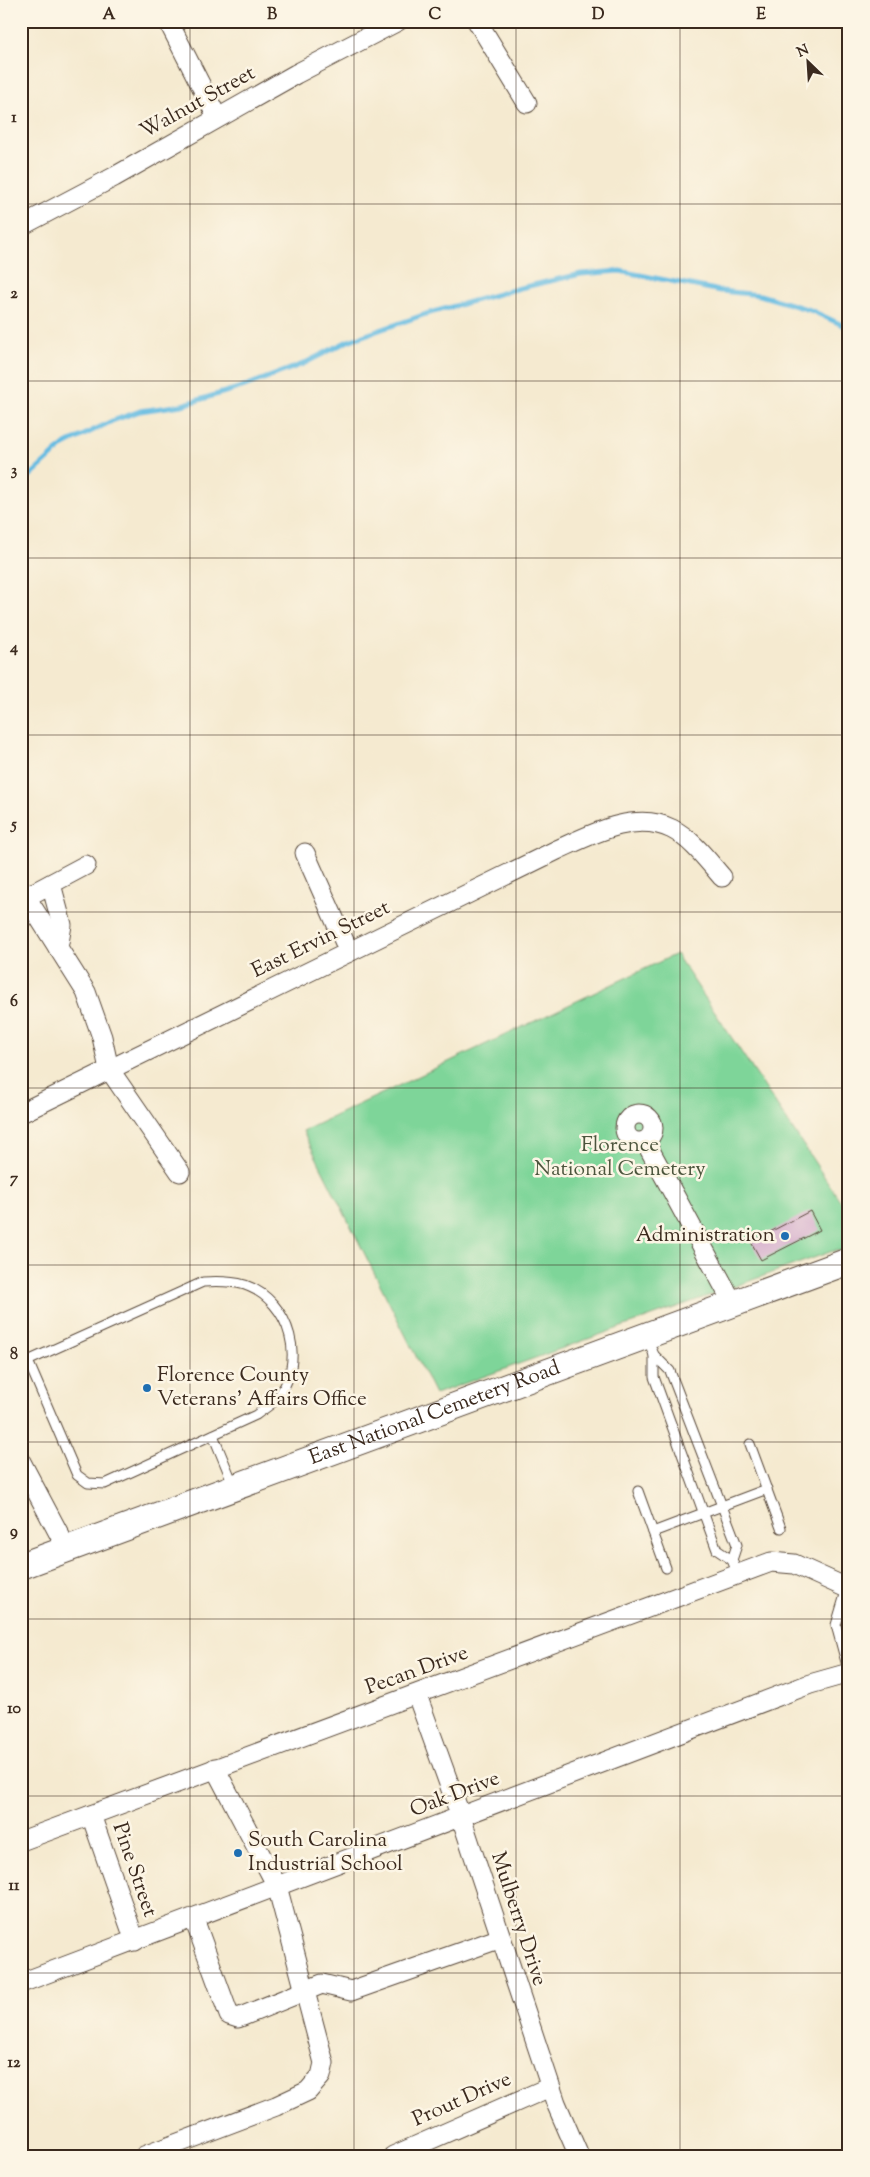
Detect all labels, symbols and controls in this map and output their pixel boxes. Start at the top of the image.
text: A [103,4,116,27]
text: B [267,4,277,27]
text: C [429,4,442,27]
text: D [592,4,605,27]
text: E [756,4,766,27]
north arrow [782,38,832,88]
text: N [794,41,813,63]
street label: Walnut Street [135,59,261,147]
text: 1 [11,107,17,130]
text: 2 [10,283,18,306]
text: 3 [11,460,18,483]
text: 4 [9,637,18,660]
text: 5 [9,814,17,837]
street label: East Ervin Street [247,893,395,987]
text: 6 [10,991,18,1014]
park label: Florence National Cemetery [534,1131,706,1185]
text: 7 [10,1168,19,1191]
place label: Administration [636,1221,775,1251]
marker: Administration [779,1230,791,1242]
text: 8 [10,1344,18,1367]
street label: East National Cemetery Road [305,1354,565,1474]
place label: Florence County Veterans' Affairs Office [157,1361,367,1415]
marker: Florence County Veterans' Affairs Office [141,1382,153,1394]
text: 9 [10,1521,18,1544]
street label: Pecan Drive [361,1639,473,1703]
text: 10 [7,1698,21,1721]
street label: Oak Drive [406,1764,504,1826]
street label: Pine Street [104,1819,164,1921]
place label: South Carolina Industrial School [248,1826,403,1880]
marker: South Carolina Industrial School [232,1847,244,1859]
street label: Mulberry Drive [482,1848,554,1990]
text: 11 [9,1875,20,1898]
text: 12 [8,2052,21,2075]
street label: Prout Drive [408,2065,516,2135]

